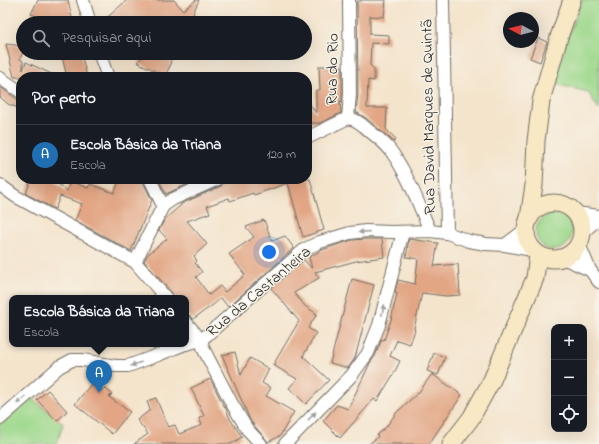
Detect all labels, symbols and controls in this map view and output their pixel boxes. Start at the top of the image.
north arrow [503,12,539,48]
search box [16,16,312,60]
street label: Rua David Marques de Quintã [415,19,443,215]
icon: search [30,27,52,49]
text: Pesquisar aqui [62,27,151,49]
street label: Rua do Rio [320,33,346,105]
text: Por perto [32,86,96,111]
text: Escola Básica da Triana [70,134,221,156]
text: A [41,145,49,164]
text: 120 m [266,145,296,164]
text: Escola [70,156,106,175]
one-way arrow [358,228,370,235]
street label: Rua da Castanheira [201,241,317,343]
your location [259,242,279,262]
popup [9,295,189,347]
text: Escola Básica da Triana [23,301,175,323]
one-way arrow [381,304,387,316]
text: Escola [23,323,59,342]
map controls [551,324,587,432]
button: + [551,324,587,360]
pin: A [86,360,112,393]
button: − [551,360,587,396]
one-way arrow [129,361,141,367]
one-way arrow [16,396,26,405]
button: locate [551,396,587,432]
one-way arrow [308,411,317,421]

